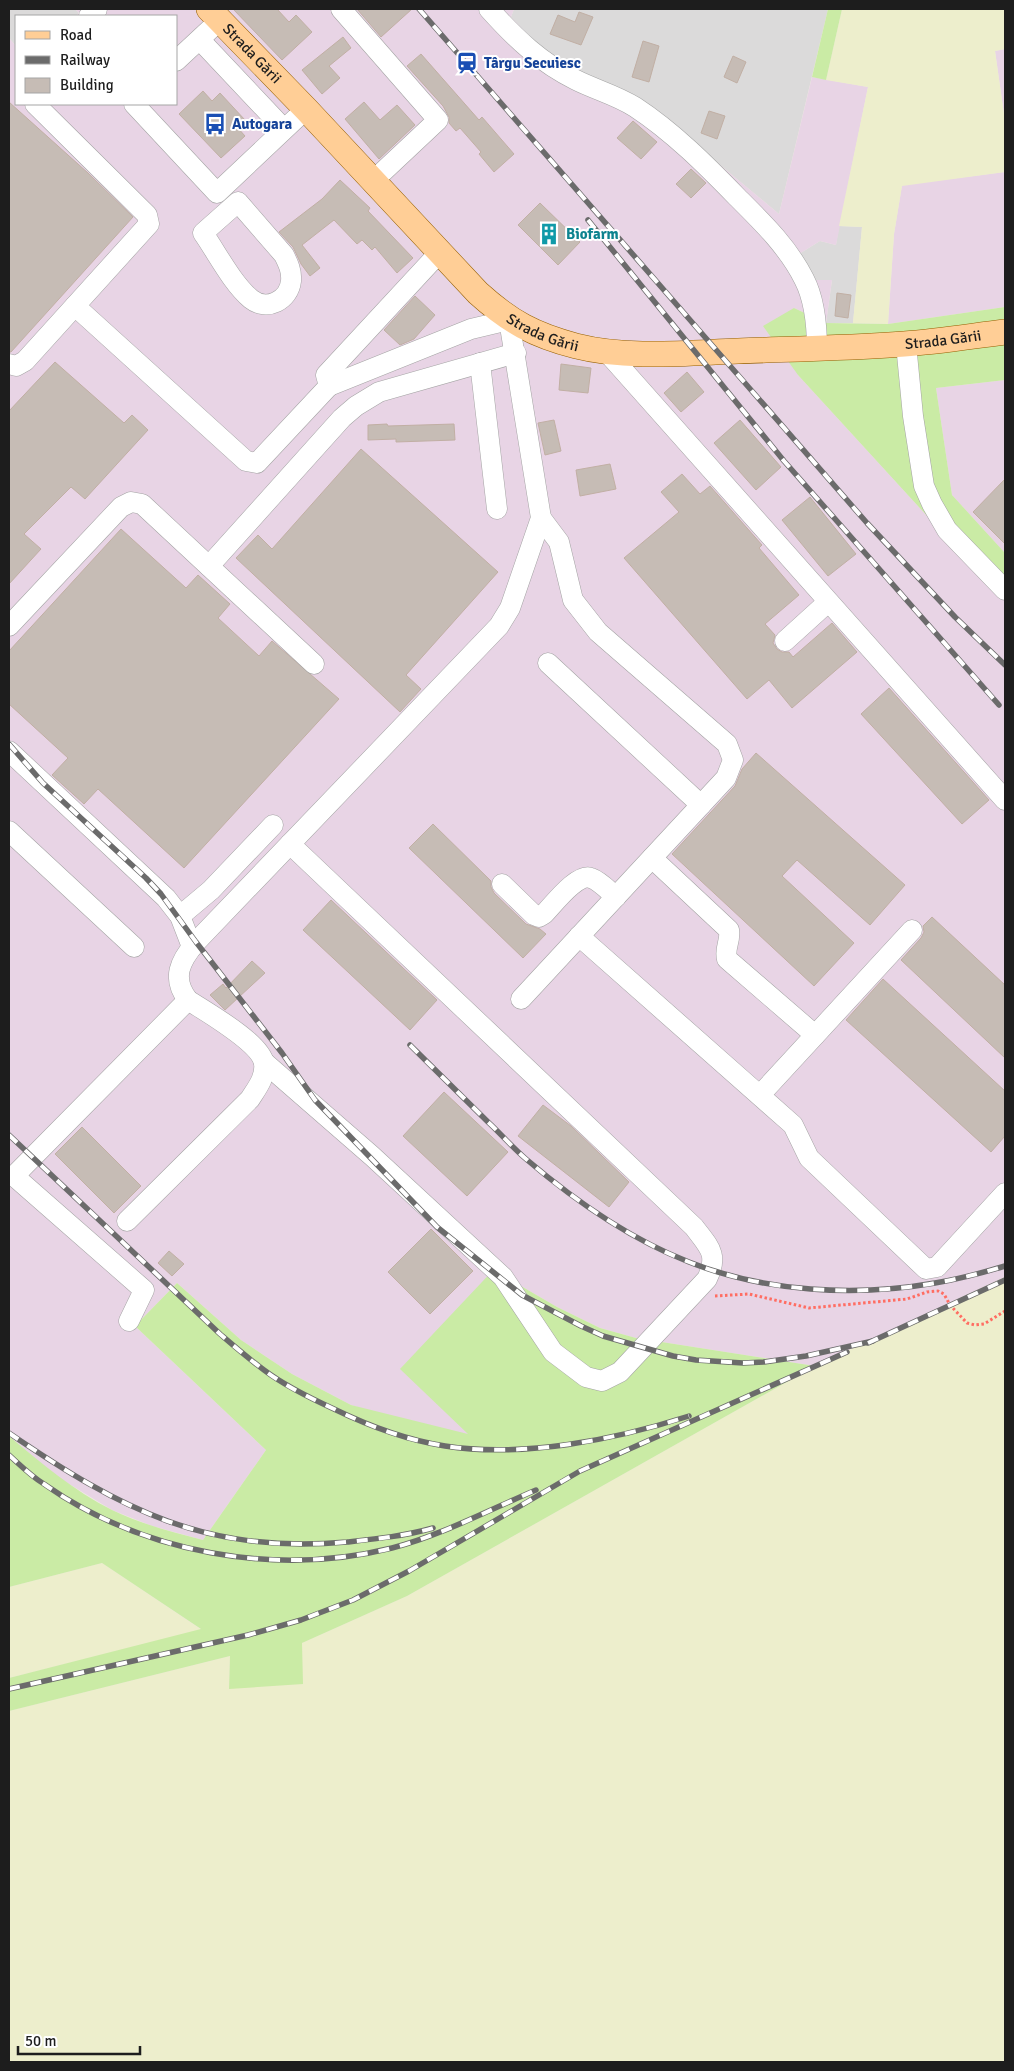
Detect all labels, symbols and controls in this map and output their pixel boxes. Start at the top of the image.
legend [15,15,178,105]
street label: Strada Gării [219,20,285,87]
text: Road [60,26,92,44]
station icon: Târgu Secuiesc [454,50,480,76]
text: Railway [60,51,110,69]
place label: Târgu Secuiesc [484,54,581,72]
text: Building [60,76,114,94]
bus stop icon: Autogara [202,111,228,137]
place label: Autogara [232,115,292,133]
building icon: Biofarm [536,221,562,247]
place label: Biofarm [566,225,619,243]
street label: Strada Gării [503,309,581,355]
street label: Strada Gării [904,326,982,353]
scale bar [18,2024,140,2056]
text: 50 m [25,2032,56,2050]

